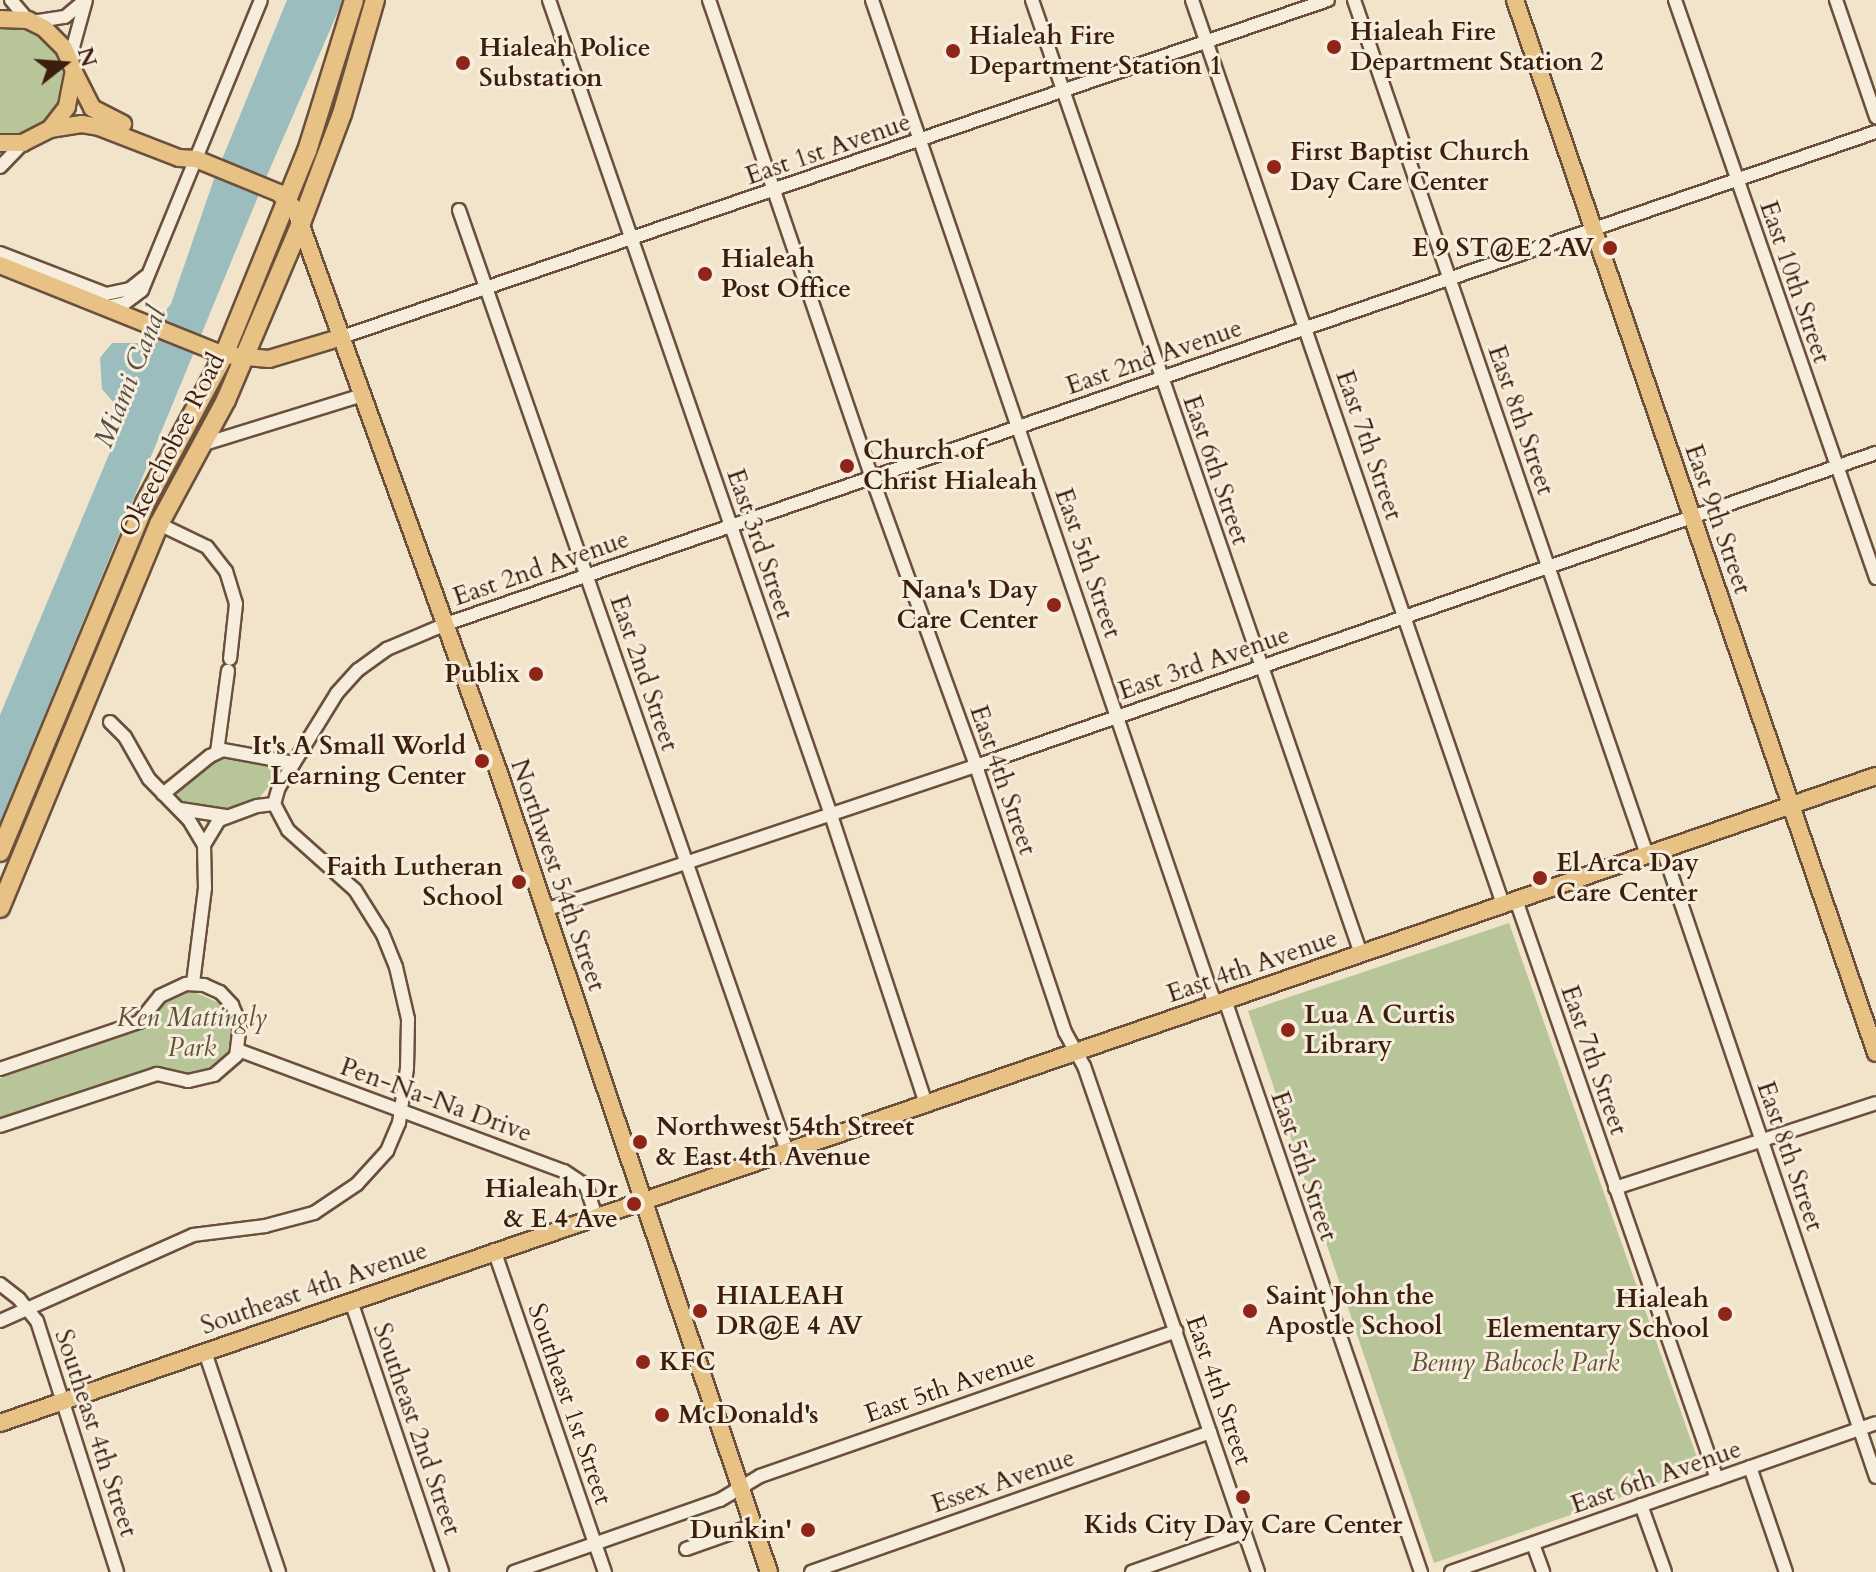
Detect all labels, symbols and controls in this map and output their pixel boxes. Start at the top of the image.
place label: Hialeah Fire Department Station 2 [1350,16,1604,78]
place label: Hialeah Fire Department Station 1 [969,20,1222,82]
north arrow [24,24,104,104]
place label: Hialeah Police Substation [479,32,651,94]
marker: Hialeah Fire Department Station 2 [1325,38,1343,56]
marker: Hialeah Fire Department Station 1 [944,42,962,60]
text: N [70,43,104,70]
marker: Hialeah Police Substation [454,54,472,72]
street label: East 1st Avenue [741,106,915,192]
place label: First Baptist Church Day Care Center [1290,136,1529,198]
marker: First Baptist Church Day Care Center [1265,158,1283,176]
street label: East 10th Street [1753,197,1837,367]
place label: E 9 ST@E 2 AV [1412,232,1594,264]
marker: E 9 ST@E 2 AV [1601,239,1619,257]
place label: Hialeah Post Office [721,243,851,304]
marker: Hialeah Post Office [696,265,714,283]
water label: Miami Canal [86,302,174,452]
street label: East 2nd Avenue [1062,312,1246,402]
street label: East 8th Street [1481,341,1561,499]
street label: Okeechobee Road [112,348,232,542]
street label: East 7th Street [1329,366,1409,524]
street label: East 6th Street [1176,391,1256,549]
place label: Church of Christ Hialeah [863,435,1038,496]
street label: East 9th Street [1678,440,1758,598]
marker: Church of Christ Hialeah [838,457,856,475]
street label: East 3rd Street [720,465,800,623]
street label: East 5th Street [1048,484,1128,642]
street label: East 2nd Avenue [449,523,633,613]
place label: Nana's Day Care Center [896,574,1038,636]
street label: East 2nd Street [603,591,685,755]
marker: Nana's Day Care Center [1045,596,1063,614]
street label: East 3rd Avenue [1114,619,1294,707]
place label: Publix [444,658,520,690]
marker: Publix [527,665,545,683]
street label: East 4th Street [963,701,1043,859]
place label: It's A Small World Learning Center [252,730,466,792]
marker: It's A Small World Learning Center [473,752,491,770]
street label: Northwest 54th Street [504,755,612,995]
place label: El Arca Day Care Center [1556,847,1699,908]
place label: Faith Lutheran School [326,851,503,912]
marker: El Arca Day Care Center [1531,869,1549,887]
marker: Faith Lutheran School [510,873,528,891]
street label: East 4th Avenue [1163,922,1341,1010]
street label: East 7th Street [1554,981,1634,1139]
place label: Lua A Curtis Library [1304,999,1455,1060]
park label: Ken Mattingly Park [117,1002,267,1064]
marker: Lua A Curtis Library [1279,1021,1297,1039]
street label: Pen-Na-Na Drive [336,1051,536,1149]
street label: East 8th Street [1750,1077,1830,1235]
street label: East 5th Street [1264,1087,1344,1245]
place label: Northwest 54th Street & East 4th Avenue [656,1111,914,1172]
marker: Northwest 54th Street & East 4th Avenue [631,1133,649,1151]
place label: Hialeah Dr & E 4 Ave [485,1173,618,1234]
marker: Hialeah Dr & E 4 Ave [625,1195,643,1213]
street label: Southeast 4th Avenue [196,1235,432,1341]
place label: HIALEAH DR@E 4 AV [716,1280,863,1342]
place label: Saint John the Apostle School [1266,1280,1442,1342]
place label: Hialeah Elementary School [1486,1283,1709,1344]
street label: Southeast 1st Street [521,1299,619,1509]
marker: HIALEAH DR@E 4 AV [691,1302,709,1320]
marker: Saint John the Apostle School [1241,1302,1259,1320]
marker: Hialeah Elementary School [1716,1305,1734,1323]
street label: East 4th Street [1179,1311,1259,1469]
street label: Southeast 2nd Street [366,1319,468,1539]
street label: Southeast 4th Street [48,1325,144,1541]
street label: East 5th Avenue [861,1342,1039,1430]
place label: KFC [659,1346,716,1378]
park label: Benny Babcock Park [1411,1347,1619,1379]
marker: KFC [634,1353,652,1371]
place label: McDonald's [678,1399,819,1431]
marker: McDonald's [653,1406,671,1424]
street label: East 6th Avenue [1567,1433,1745,1521]
street label: Essex Avenue [927,1442,1079,1520]
marker: Kids City Day Care Center [1234,1488,1252,1506]
place label: Kids City Day Care Center [1084,1509,1402,1541]
place label: Dunkin' [690,1514,792,1546]
marker: Dunkin' [799,1521,817,1539]

